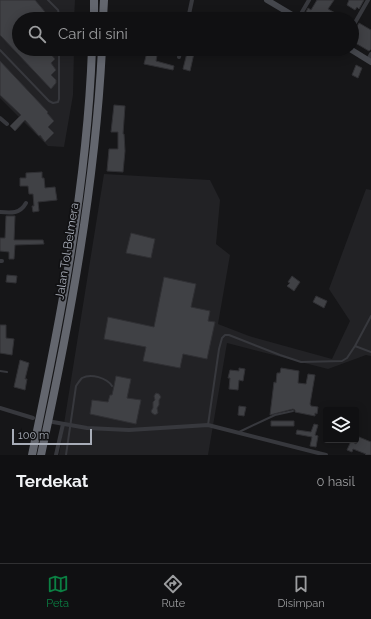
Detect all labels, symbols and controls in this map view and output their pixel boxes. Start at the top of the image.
search box [12,12,359,56]
icon: search [26,23,48,45]
text: Cari di sini [58,25,128,43]
street label: Jalan Tol Belmera [52,202,82,300]
map controls [323,407,359,443]
button: layers [323,407,359,443]
scale bar [12,427,92,446]
text: 100 m [18,429,49,442]
text: Terdekat [16,471,88,491]
text: 0 hasil [316,474,355,489]
tab: Peta [46,573,69,610]
tab: Rute [161,573,185,610]
tab: Disimpan [277,573,325,610]

